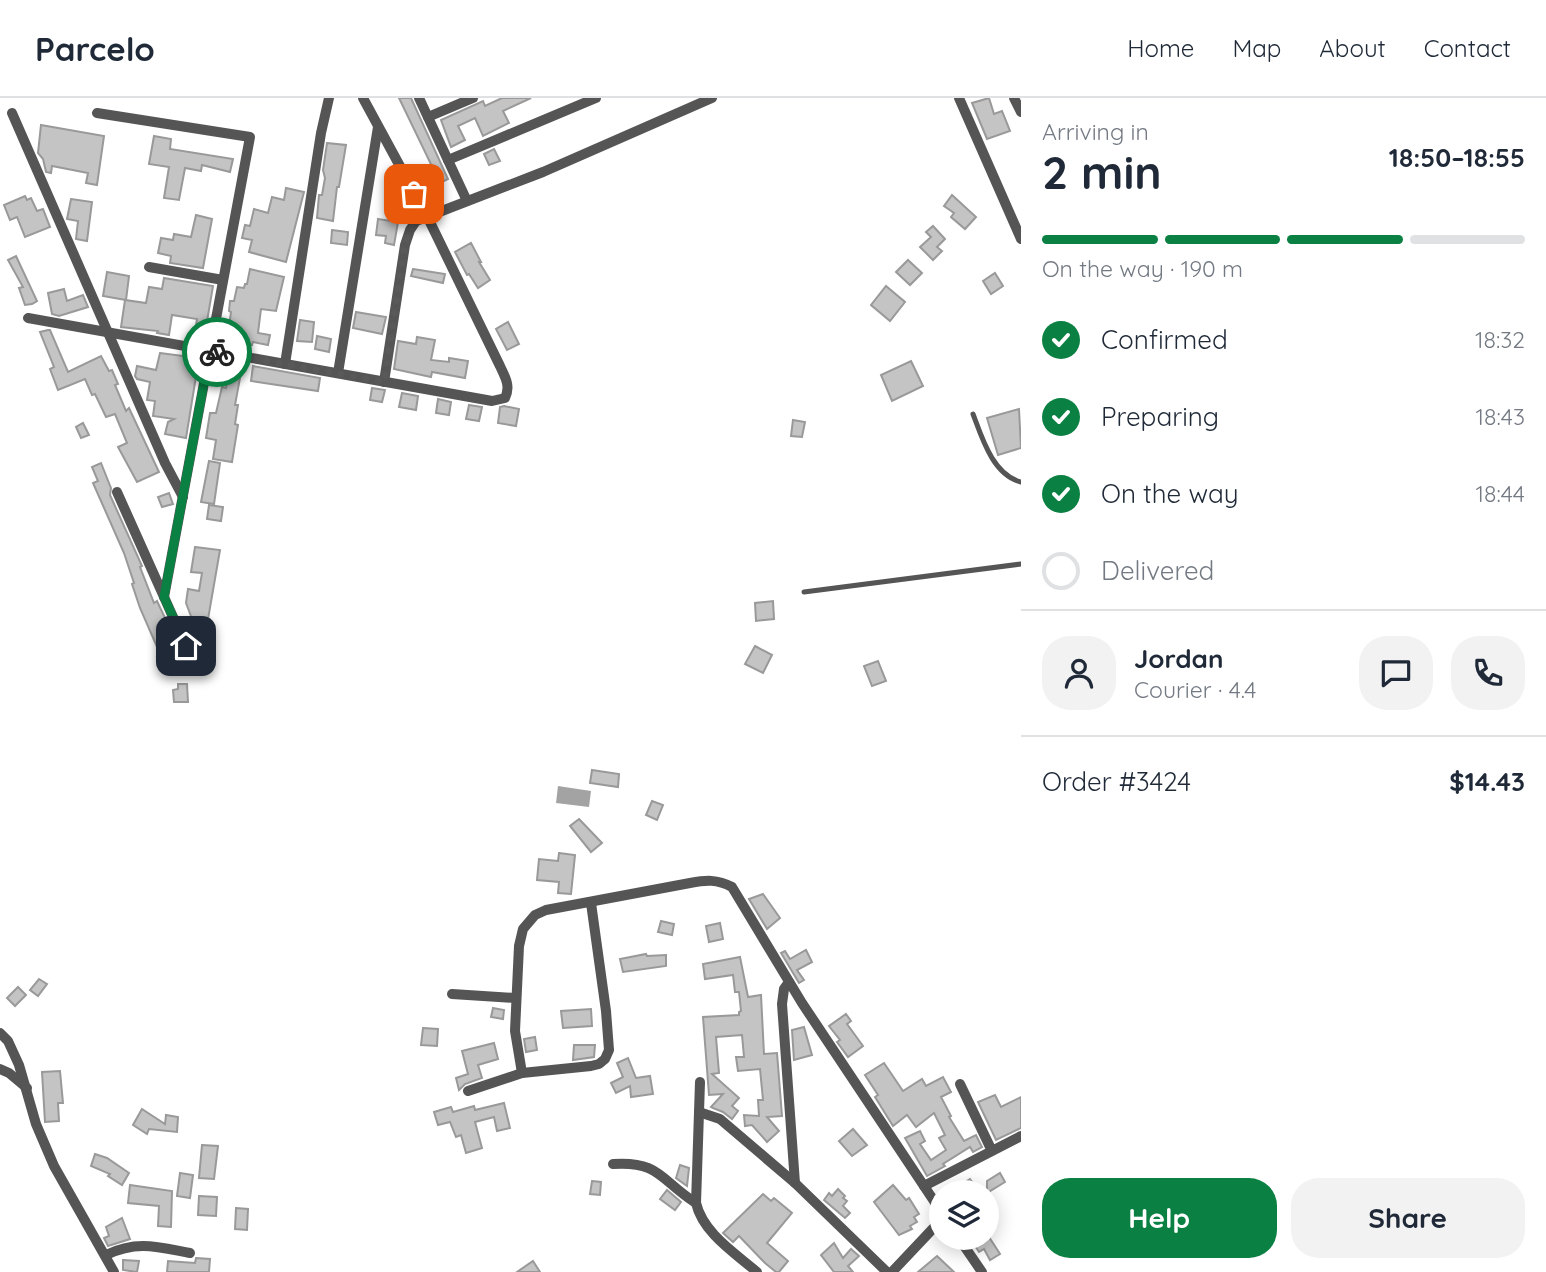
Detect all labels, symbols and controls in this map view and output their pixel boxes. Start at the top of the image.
text: Parcelo [35,28,155,69]
text: Home [1127,33,1194,63]
text: Map [1232,33,1281,63]
text: About [1319,33,1386,63]
text: Contact [1424,33,1511,63]
text: Arriving in [1042,117,1149,146]
text: 18:50–18:55 [1389,141,1525,174]
text: 2 min [1042,143,1162,201]
pin [384,164,444,224]
icon: bag [395,175,433,213]
text: On the way · 190 m [1042,254,1243,283]
courier [182,317,252,387]
icon: check [1042,321,1080,359]
text: Confirmed [1101,323,1228,356]
text: 18:32 [1475,325,1525,354]
icon: bike [198,333,236,371]
icon: check [1042,398,1080,436]
text: Preparing [1101,400,1219,433]
text: 18:43 [1476,402,1525,431]
icon: check [1042,475,1080,513]
text: On the way [1101,477,1239,510]
text: 18:44 [1476,479,1525,508]
text: Delivered [1101,554,1214,587]
pin [156,616,216,676]
icon: home [167,627,205,665]
button: person [1042,636,1116,710]
button: chat [1359,636,1433,710]
button: phone [1451,636,1525,710]
text: Jordan [1134,642,1223,675]
text: Courier · 4.4 [1134,675,1256,704]
text: Order #3424 [1042,765,1191,798]
text: $14.43 [1449,765,1525,798]
button: Help [1042,1178,1277,1258]
button: Share [1291,1178,1525,1258]
map controls [929,1180,999,1250]
button: layers [929,1180,999,1250]

